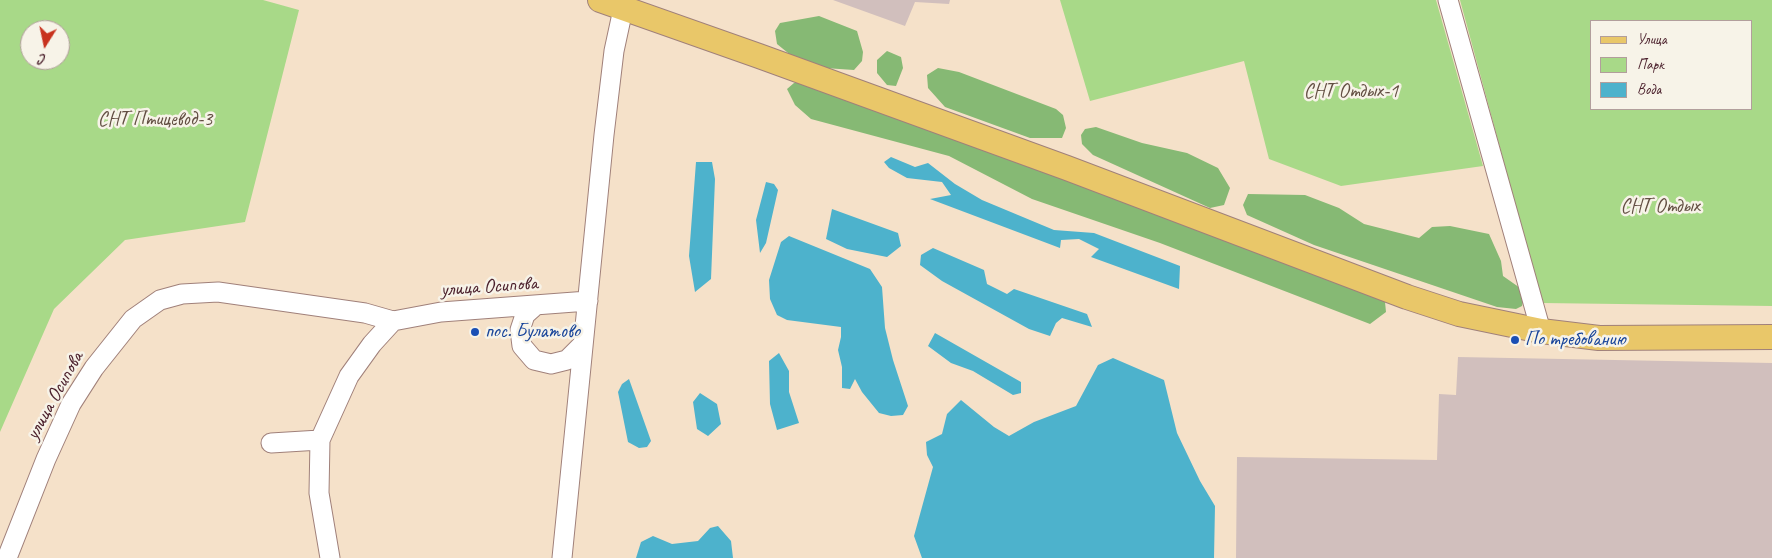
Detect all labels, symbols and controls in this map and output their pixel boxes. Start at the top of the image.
north arrow [20,20,70,70]
legend [1590,20,1752,110]
text: Улица [1637,30,1667,49]
text: С [38,50,47,68]
text: Парк [1637,55,1664,74]
park label: СНТ Отдых-1 [1304,80,1398,104]
text: Вода [1637,80,1661,99]
park label: СНТ Птицевод-3 [98,108,212,132]
park label: СНТ Отдых [1620,195,1700,219]
street label: улица Осипова [440,272,538,302]
place label: пос. Булатово [485,320,580,344]
marker: пос. Булатово [469,326,481,338]
place label: По требованию [1525,328,1626,352]
marker: По требованию [1509,334,1521,346]
street label: улица Осипова [21,348,89,444]

